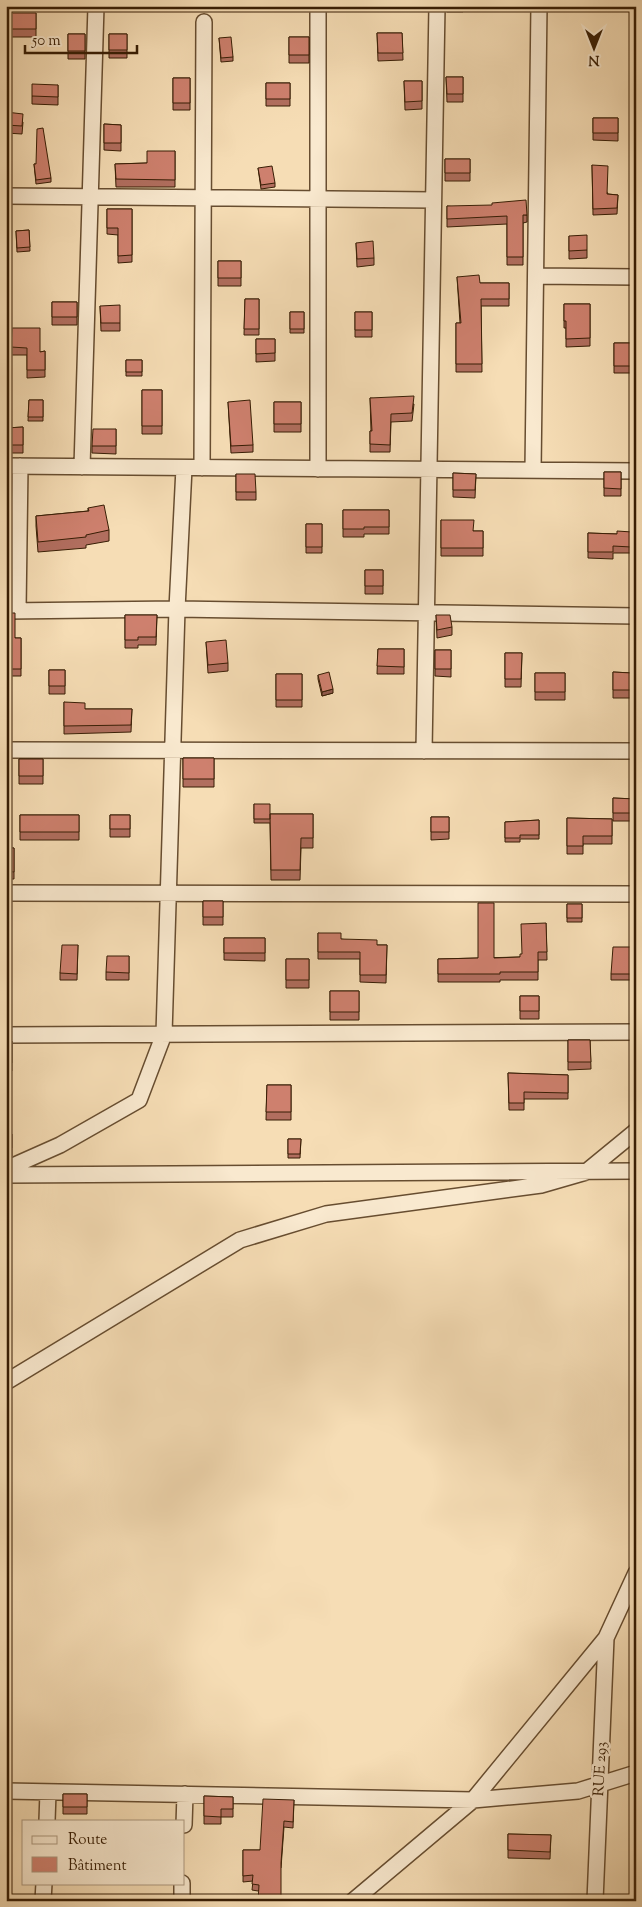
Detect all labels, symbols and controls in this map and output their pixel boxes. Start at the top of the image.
scale bar [25,22,138,54]
north arrow [570,22,620,72]
text: 50 m [31,31,61,52]
text: N [588,49,600,69]
street label: RUE 293 [589,1741,613,1797]
legend [22,1820,185,1884]
text: Route [68,1830,107,1851]
text: Bâtiment [68,1856,127,1877]

